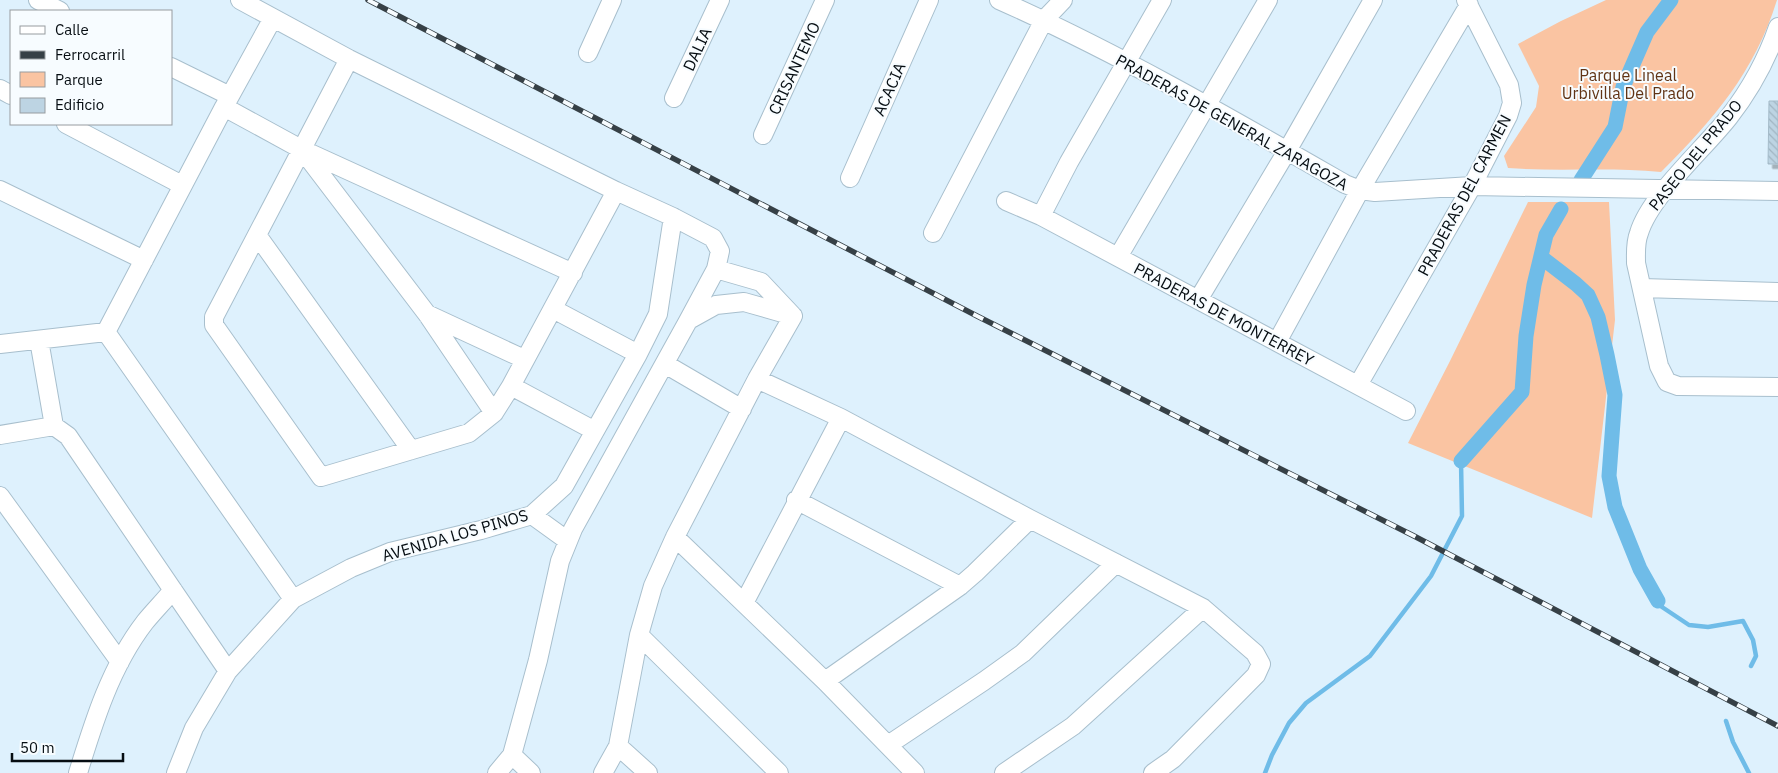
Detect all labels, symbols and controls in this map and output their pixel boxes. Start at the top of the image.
legend [10,10,172,125]
street label: CRISANTEMO [764,18,824,118]
text: Calle [55,20,89,39]
street label: DALIA [678,24,716,74]
text: Ferrocarril [55,45,125,64]
street label: PRADERAS DE GENERAL ZARAGOZA [1112,50,1352,194]
street label: ACACIA [868,59,910,119]
park label: Parque Lineal Urbivilla Del Prado [1562,65,1694,103]
text: Parque [55,70,103,89]
text: Edificio [55,95,104,114]
street label: PASEO DEL PRADO [1644,95,1746,215]
street label: PRADERAS DEL CARMEN [1413,111,1515,279]
street label: PRADERAS DE MONTERREY [1131,258,1318,370]
street label: AVENIDA LOS PINOS [380,505,530,565]
scale bar [12,730,124,762]
text: 50 m [20,738,55,757]

